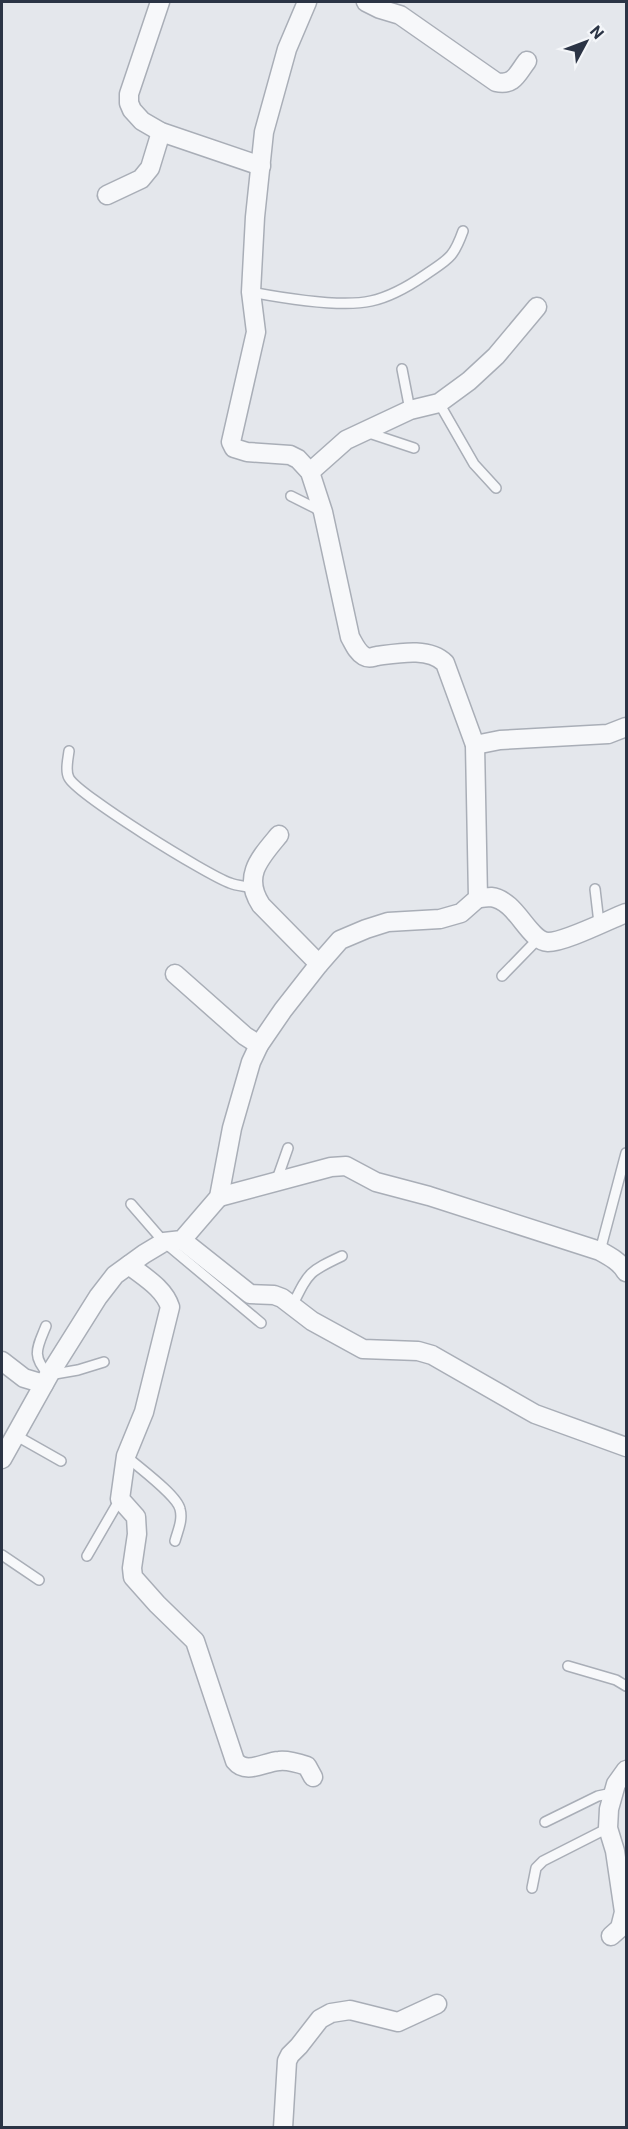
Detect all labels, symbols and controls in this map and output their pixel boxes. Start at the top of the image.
north arrow [556,12,616,72]
text: N [586,22,608,43]

